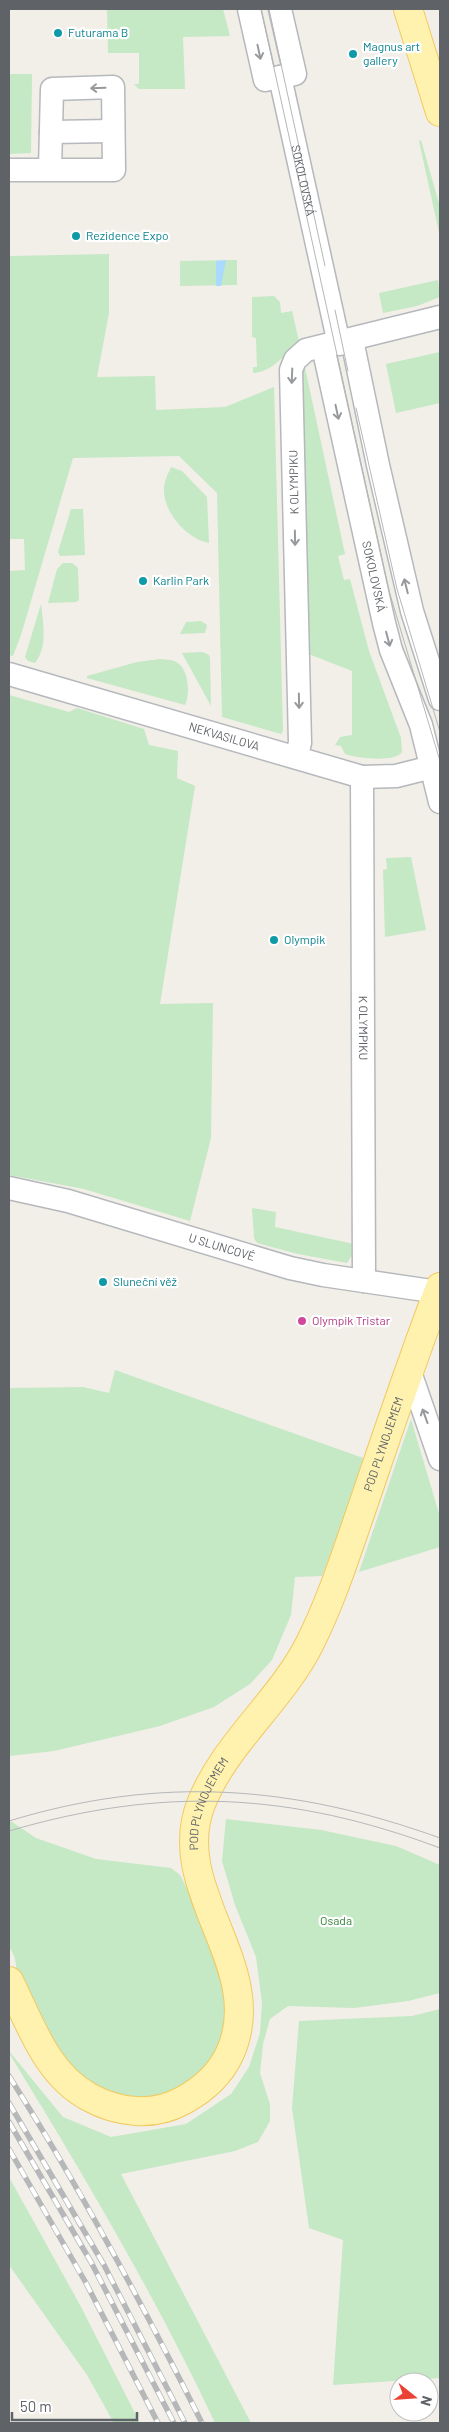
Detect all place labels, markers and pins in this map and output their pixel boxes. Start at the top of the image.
place label: Futurama B [68,25,128,39]
marker: Futurama B [52,27,64,39]
place label: Magnus art gallery [363,39,420,67]
marker: Magnus art gallery [347,48,359,60]
place label: Rezidence Expo [86,228,169,242]
marker: Rezidence Expo [70,230,82,242]
place label: Karlin Park [153,573,209,587]
marker: Karlin Park [137,575,149,587]
place label: Olympik [284,932,325,946]
marker: Olympik [268,934,280,946]
place label: Sluneční věž [113,1274,177,1288]
marker: Sluneční věž [97,1276,109,1288]
place label: Olympik Tristar [312,1313,391,1327]
marker: Olympik Tristar [296,1315,308,1327]

